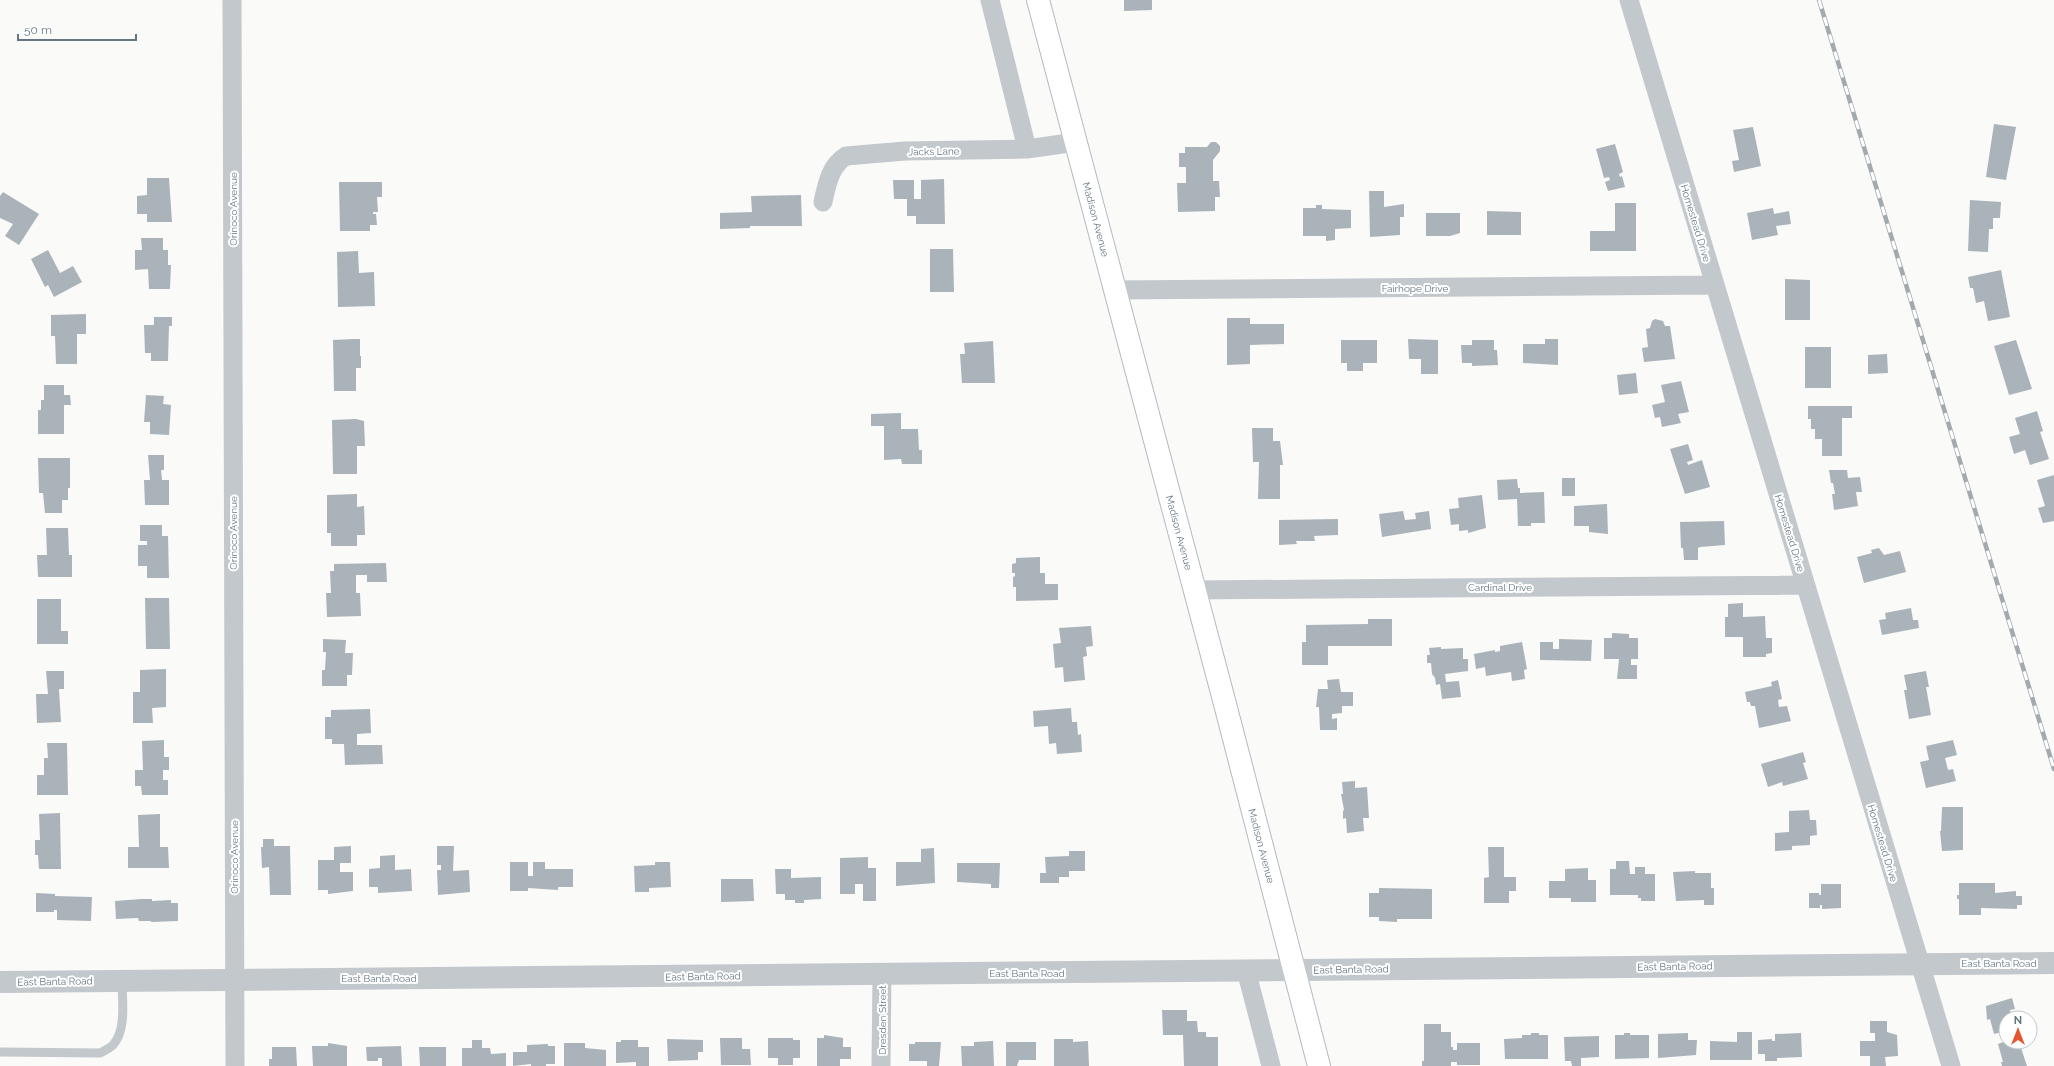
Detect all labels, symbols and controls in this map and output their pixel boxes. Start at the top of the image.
scale bar [18,16,136,42]
text: 50 m [24,23,52,37]
street label: Jacks Lane [908,146,960,157]
street label: Orinoco Avenue [228,172,239,246]
street label: Madison Avenue [1081,181,1111,258]
street label: Homestead Drive [1679,183,1713,263]
street label: Fairhope Drive [1382,283,1448,294]
street label: Homestead Drive [1773,493,1807,573]
street label: Madison Avenue [1164,494,1194,571]
street label: Orinoco Avenue [228,496,239,570]
street label: Cardinal Drive [1468,582,1532,593]
street label: Homestead Drive [1866,803,1900,883]
street label: Madison Avenue [1246,808,1276,885]
street label: Orinoco Avenue [229,820,240,894]
street label: East Banta Road [1961,958,2037,969]
street label: East Banta Road [1637,960,1713,973]
street label: East Banta Road [1313,963,1389,976]
street label: East Banta Road [989,968,1065,979]
street label: East Banta Road [665,970,741,983]
street label: East Banta Road [341,973,417,984]
street label: East Banta Road [17,975,93,988]
street label: Dresden Street [877,985,888,1055]
north arrow [1998,1010,2038,1050]
text: N [2014,1014,2022,1027]

